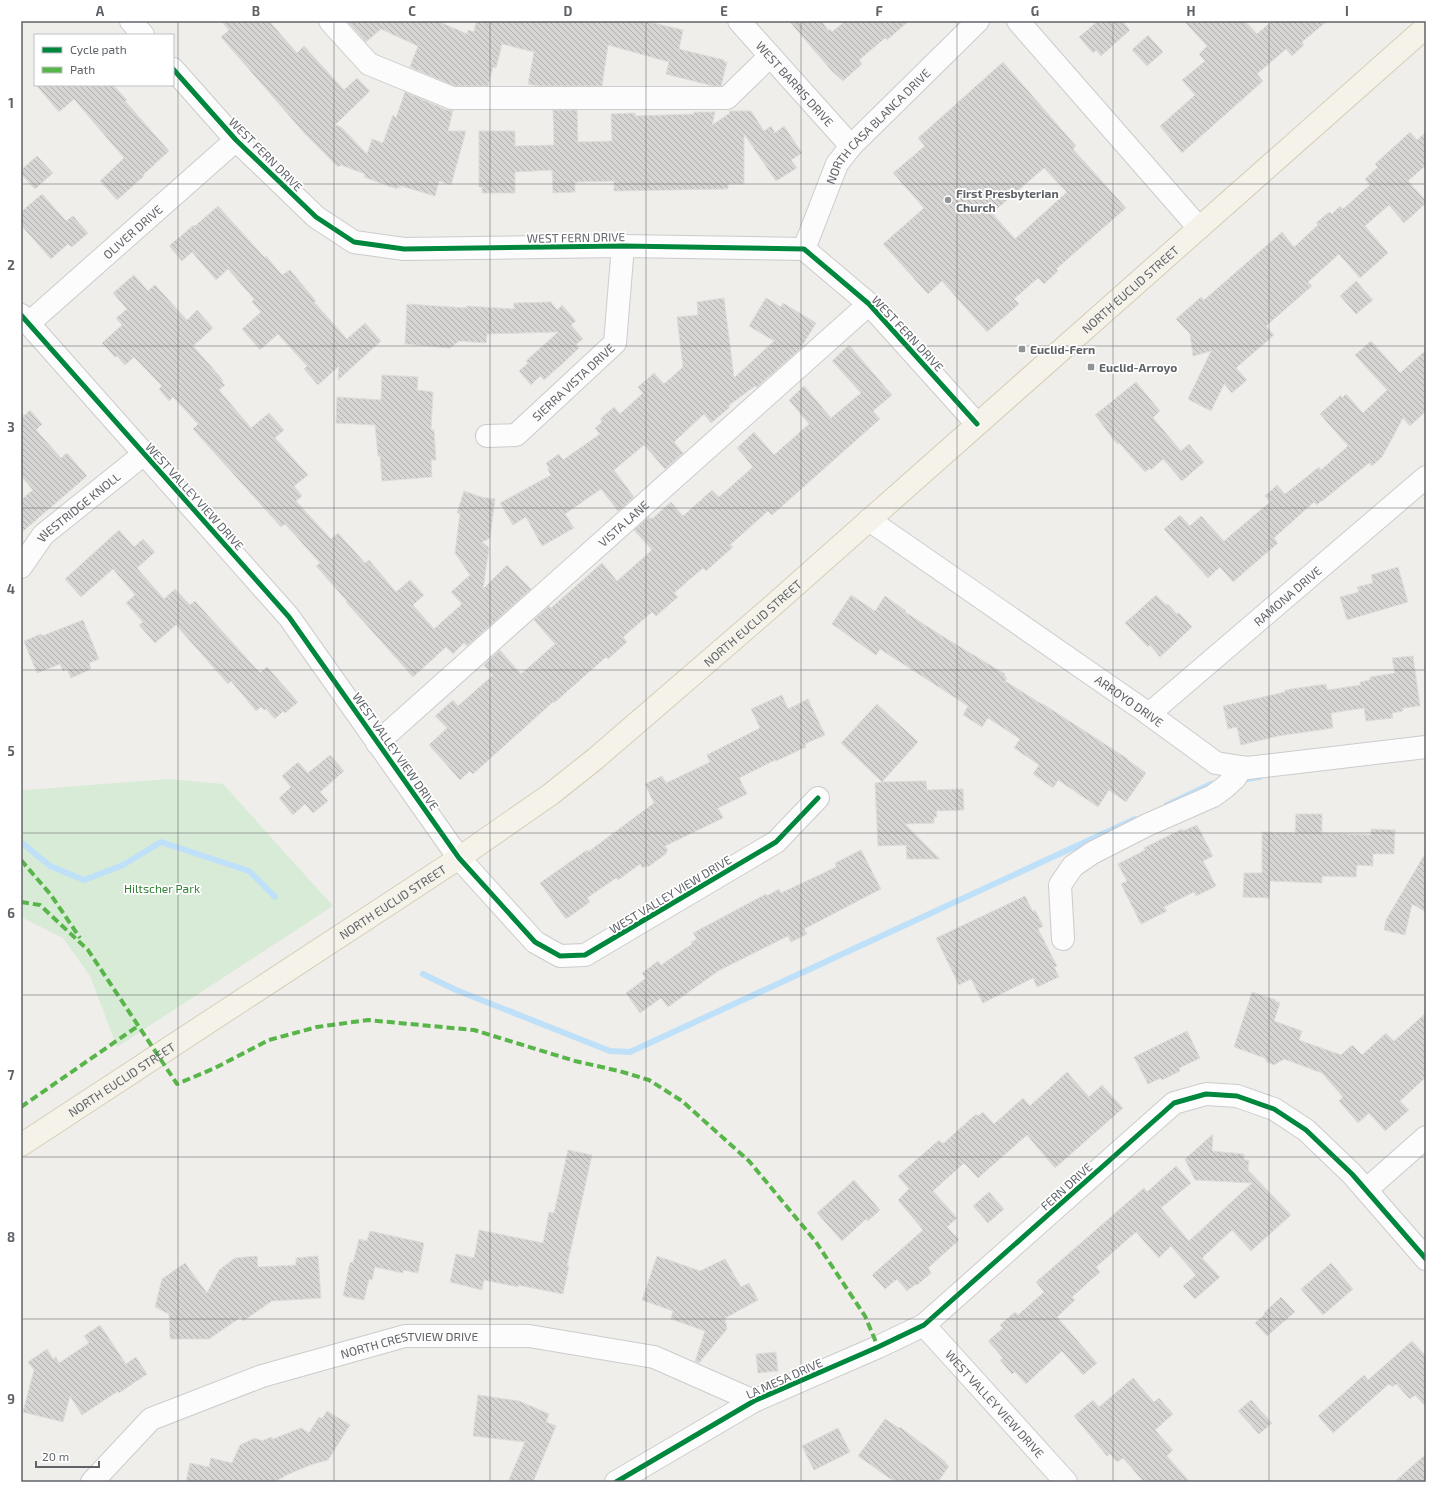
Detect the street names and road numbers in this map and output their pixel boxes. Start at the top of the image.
street label: WEST BARRIS DRIVE [753,38,837,129]
street label: NORTH CASA BLANCA DRIVE [823,65,933,186]
street label: WEST FERN DRIVE [226,114,306,194]
street label: OLIVER DRIVE [100,202,165,261]
street label: WEST FERN DRIVE [527,229,626,245]
street label: NORTH EUCLID STREET [1079,243,1181,336]
street label: WEST FERN DRIVE [869,292,947,374]
street label: SIERRA VISTA DRIVE [529,340,617,423]
street label: WEST VALLEY VIEW DRIVE [143,439,247,553]
street label: WESTRIDGE KNOLL [34,469,123,544]
street label: VISTA LANE [595,497,651,549]
street label: RAMONA DRIVE [1251,563,1324,628]
street label: NORTH EUCLID STREET [701,577,804,669]
street label: ARROYO DRIVE [1093,672,1167,730]
street label: WEST VALLEY VIEW DRIVE [350,690,442,813]
street label: WEST VALLEY VIEW DRIVE [606,852,734,936]
street label: NORTH EUCLID STREET [336,862,448,942]
street label: NORTH EUCLID STREET [65,1039,177,1119]
street label: FERN DRIVE [1037,1159,1095,1213]
street label: NORTH CRESTVIEW DRIVE [339,1329,478,1361]
street label: WEST VALLEY VIEW DRIVE [943,1347,1047,1460]
street label: LA MESA DRIVE [744,1355,825,1401]

